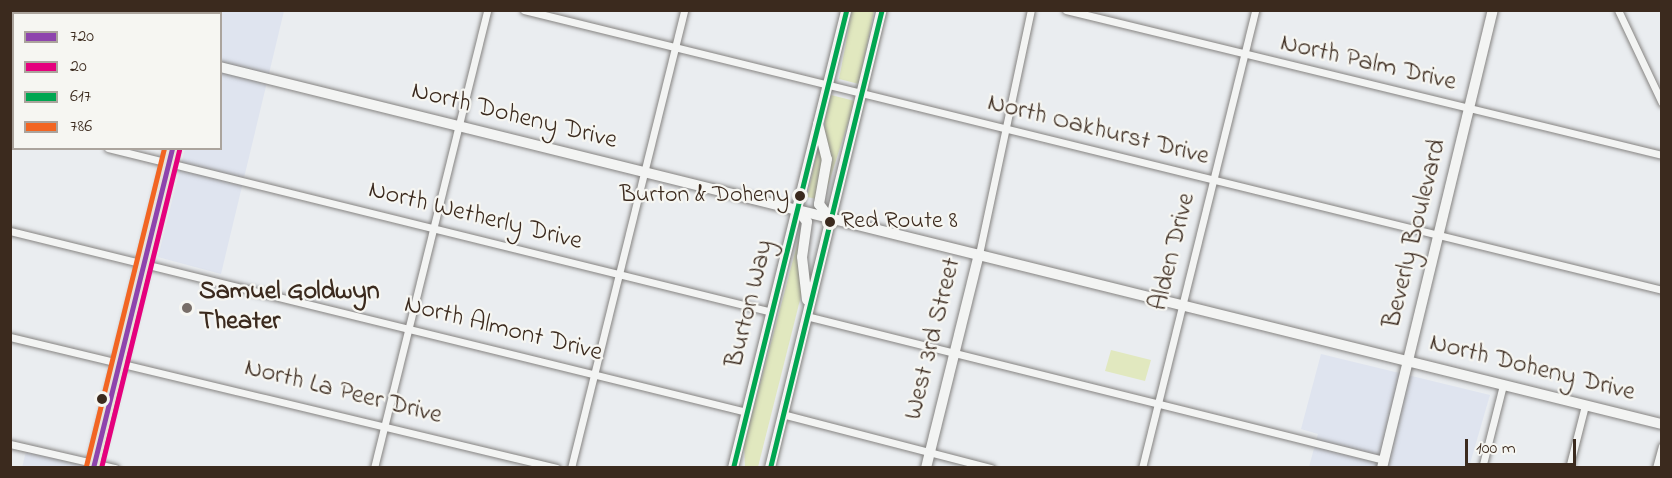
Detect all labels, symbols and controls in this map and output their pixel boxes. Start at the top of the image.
legend [12,12,222,150]
text: 720 [70,24,94,50]
street label: North Palm Drive [1277,29,1459,99]
text: 20 [70,54,87,80]
street label: North Doheny Drive [408,76,620,158]
text: 617 [70,84,91,110]
street label: North Oakhurst Drive [984,88,1212,174]
text: 786 [70,114,92,140]
street label: Beverly Boulevard [1377,136,1455,332]
street label: North Wetherly Drive [365,175,585,259]
place label: Burton & Doheny [620,182,789,210]
marker: Burton & Doheny [794,190,806,202]
street label: Alden Drive [1144,190,1204,314]
place label: Red Route 8 [841,208,958,236]
marker: Red Route 8 [824,216,836,228]
street label: Burton Way [720,237,782,371]
street label: West 3rd Street [899,255,969,423]
place label: Samuel Goldwyn Theater [199,277,380,338]
street label: North Almont Drive [401,290,605,370]
marker: Samuel Goldwyn Theater [180,301,194,315]
street label: North Doheny Drive [1426,328,1638,410]
street label: North La Peer Drive [241,353,445,433]
unlabelled marker [96,393,108,405]
scale bar [1468,427,1579,465]
text: 100 m [1476,436,1516,462]

